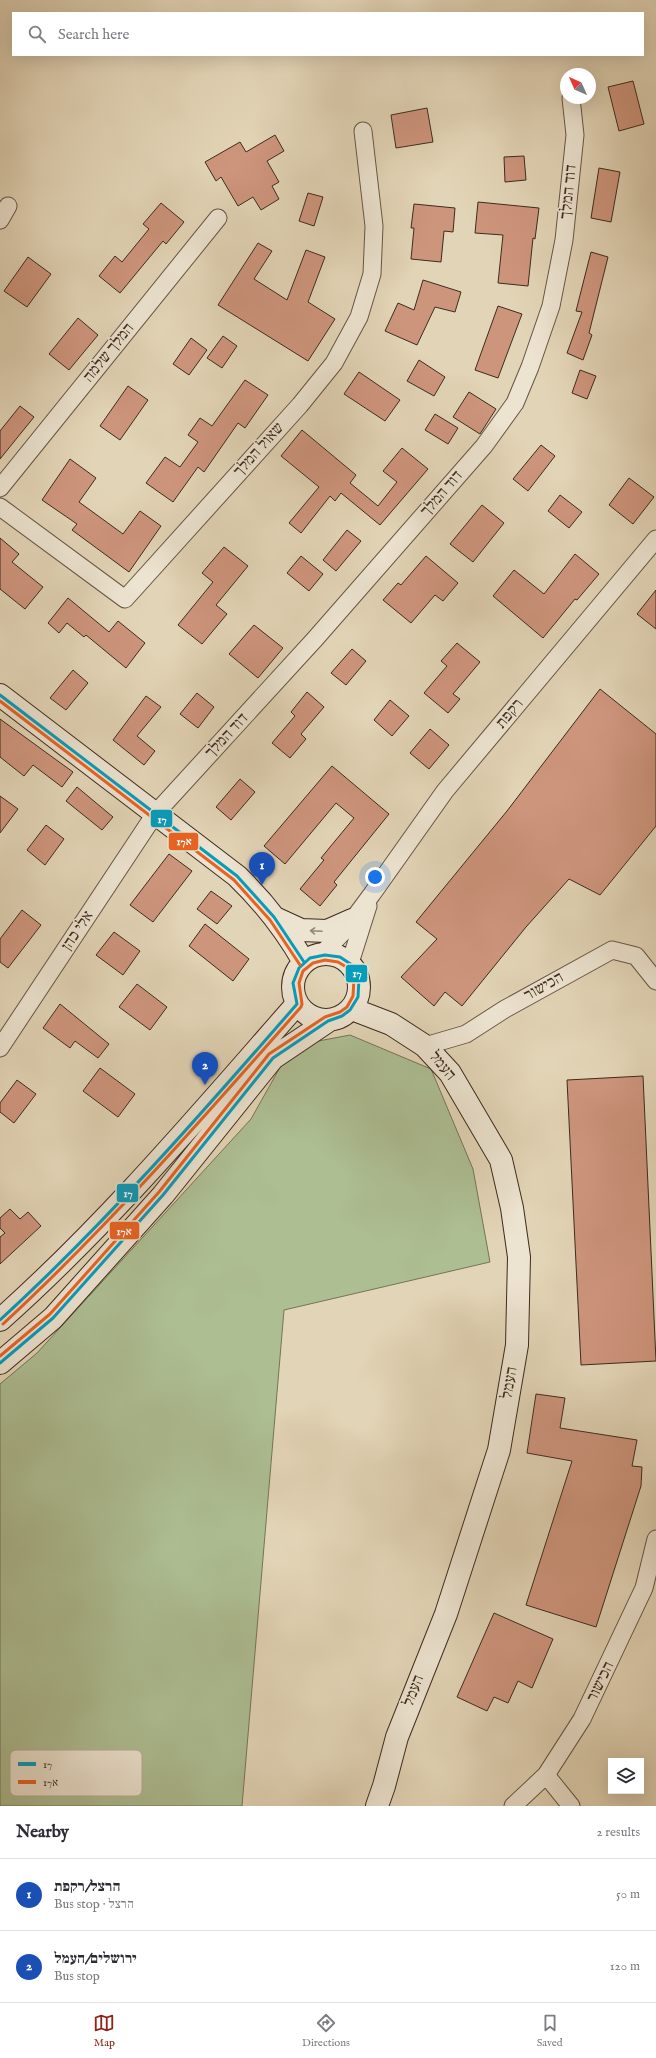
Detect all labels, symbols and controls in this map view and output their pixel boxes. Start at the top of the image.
search box [12,12,644,56]
icon: search [26,23,48,45]
text: Search here [58,25,129,44]
north arrow [560,68,596,104]
street label: דוד המלך [556,164,582,220]
street label: המלך שלמה [79,319,139,387]
street label: שאול המלך [229,418,289,481]
street label: דוד המלך [416,467,468,521]
street label: רקפת [492,695,528,733]
street label: דוד המלך [201,709,253,763]
line badge: 17 [150,809,173,828]
text: 17 [157,813,167,827]
line badge: 17א [168,832,199,851]
text: 17א [176,835,192,849]
pin: 1 [249,852,275,885]
your location [365,867,385,887]
street label: אלי כהן [57,907,99,955]
one-way arrow [310,927,323,934]
line badge: 17 [345,964,368,983]
text: 17 [352,967,362,981]
street label: הכישור [521,968,567,1006]
street label: העמל [424,1047,460,1085]
pin: 2 [192,1052,218,1085]
line badge: 17 [116,1183,139,1203]
text: 17 [123,1187,133,1201]
line badge: 17א [109,1221,140,1240]
text: 17א [116,1225,132,1239]
street label: העמל [497,1365,523,1401]
street label: הכישור [583,1659,619,1705]
street label: העמל [399,1672,429,1710]
legend [10,1750,142,1796]
text: 17 [43,1758,52,1772]
map controls [608,1758,644,1794]
button: layers [608,1758,644,1794]
text: 17א [43,1776,58,1790]
text: Nearby [16,1822,69,1843]
text: 2 results [596,1824,640,1841]
text: הרצל/רקפת [54,1877,120,1896]
text: 1 [27,1886,31,1903]
text: 50 m [616,1886,640,1903]
text: Bus stop · הרצל [54,1896,134,1913]
text: ירושלים/העמל [54,1949,137,1968]
text: 2 [26,1958,32,1975]
text: 120 m [610,1958,640,1975]
text: Bus stop [54,1968,100,1985]
tab: Map [93,2012,115,2050]
tab: Directions [302,2012,350,2050]
tab: Saved [537,2012,563,2050]

